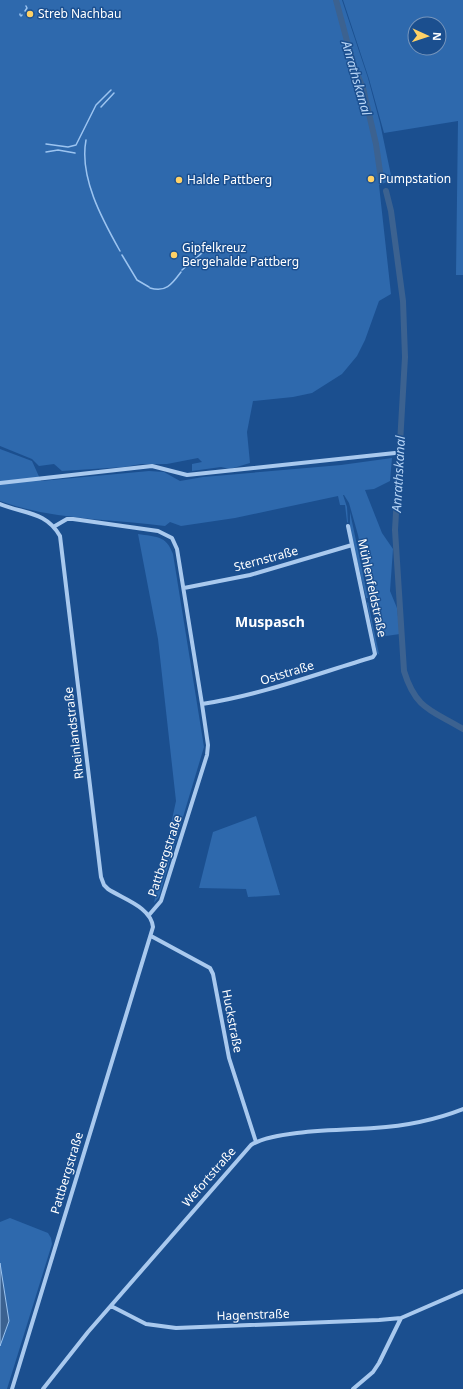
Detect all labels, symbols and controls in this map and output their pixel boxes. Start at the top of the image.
place label: Streb Nachbau [38,5,121,22]
marker: Streb Nachbau [25,9,35,19]
north arrow [407,16,447,56]
text: N [430,32,445,41]
water label: Anrathskanal [338,38,376,118]
place label: Pumpstation [379,170,451,187]
place label: Halde Pattberg [187,171,272,188]
marker: Pumpstation [366,174,376,184]
marker: Halde Pattberg [174,175,184,185]
place label: Gipfelkreuz Bergehalde Pattberg [182,239,299,270]
marker: Gipfelkreuz Bergehalde Pattberg [169,250,179,260]
water label: Anrathskanal [387,435,409,514]
street label: Mühlenfeldstraße [354,537,391,639]
street label: Sternstraße [232,542,300,575]
district label: Muspasch [235,612,305,631]
street label: Oststraße [258,656,316,689]
street label: Rheinlandstraße [59,686,88,780]
street label: Pattbergstraße [143,813,186,899]
street label: Huckstraße [218,988,247,1054]
street label: Pattbergstraße [46,1130,87,1216]
street label: Wefortstraße [178,1143,240,1210]
street label: Hagenstraße [216,1305,290,1324]

